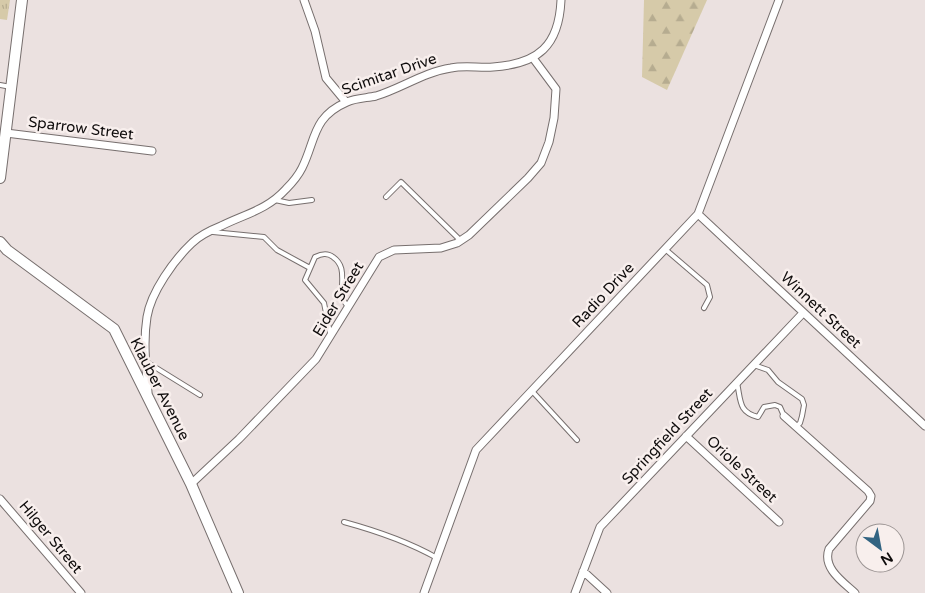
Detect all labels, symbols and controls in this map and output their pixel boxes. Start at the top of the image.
street label: Scimitar Drive [339,49,439,99]
street label: Sparrow Street [27,113,135,143]
street label: Eider Street [309,258,367,340]
street label: Radio Drive [568,259,638,331]
street label: Winnett Street [777,268,865,352]
street label: Klauber Avenue [126,335,194,443]
street label: Springfield Street [618,384,716,488]
street label: Oriole Street [703,432,781,506]
street label: Hilger Street [15,497,87,577]
north arrow [855,523,905,573]
text: N [877,548,896,569]

